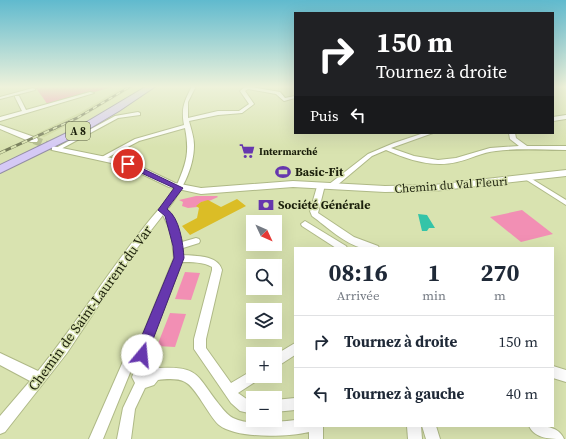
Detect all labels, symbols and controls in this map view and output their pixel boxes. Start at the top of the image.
text: 150 m [376,23,453,61]
icon: right [310,28,362,80]
text: Tournez à droite [376,59,507,84]
icon: left [347,104,369,126]
text: Puis [310,105,339,126]
road number: A 8 [66,122,90,140]
supermarket icon: Intermarché [238,142,256,160]
place label: Intermarché [259,145,317,158]
pin [111,147,145,181]
icon: arrive [117,153,139,175]
sports icon: Basic-Fit [274,163,292,181]
place label: Basic-Fit [295,164,344,180]
street label: Chemin du Val Fleuri [394,173,509,197]
bank icon: Société Générale [257,196,275,214]
place label: Société Générale [278,197,370,213]
north arrow [246,215,282,251]
map controls [246,215,282,427]
street label: Chemin de Saint-Laurent du Var [23,221,157,395]
text: 08:16 [329,256,388,289]
text: 1 [428,256,441,289]
text: 270 [480,256,519,289]
button: search [246,259,282,295]
text: Arrivée [337,287,380,304]
text: min [422,287,446,304]
text: m [494,287,506,304]
button: layers [246,303,282,339]
icon: right [310,331,332,353]
text: Tournez à droite [344,331,457,352]
text: 150 m [498,331,538,352]
position arrow [121,334,163,376]
button: + [246,347,282,383]
icon: left [310,383,332,405]
text: Tournez à gauche [344,383,464,404]
text: 40 m [506,383,538,404]
button: − [246,391,282,427]

